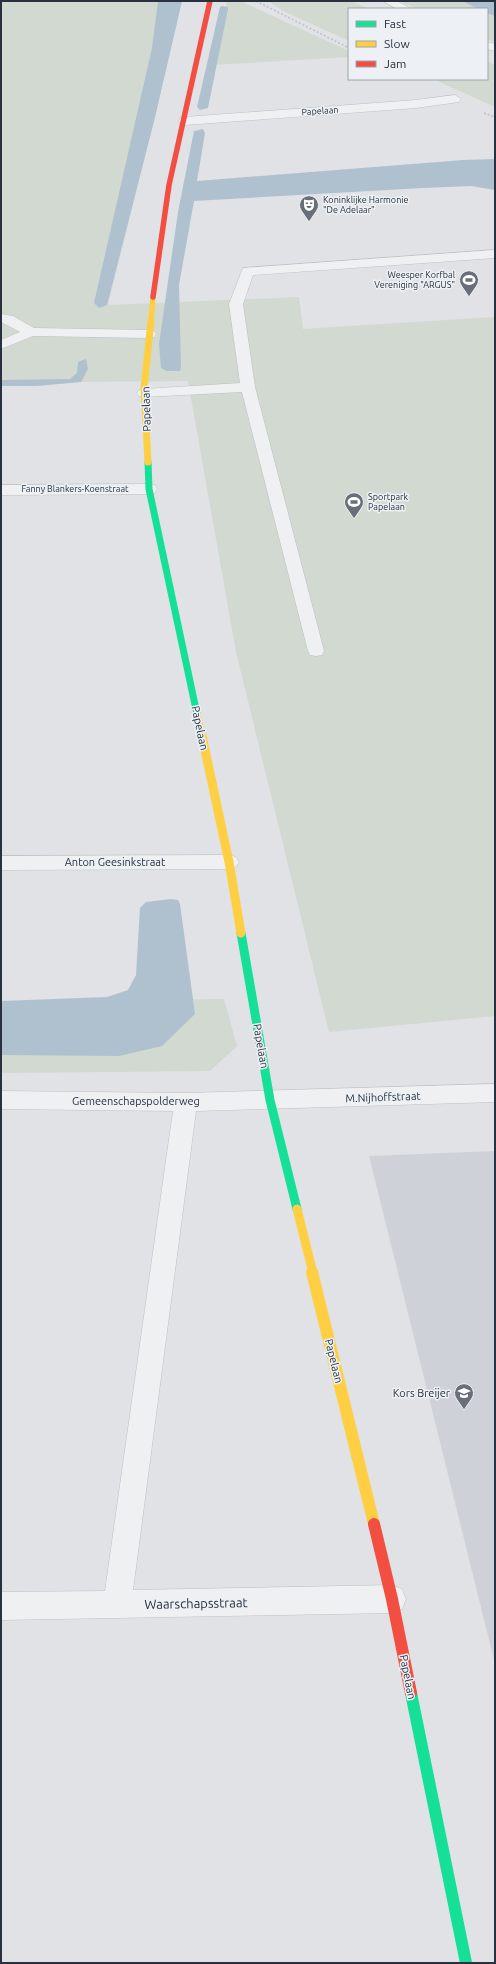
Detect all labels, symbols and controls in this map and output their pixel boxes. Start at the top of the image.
legend [348,8,488,80]
text: Fast [384,17,406,30]
text: Slow [384,37,410,50]
text: Jam [384,57,406,70]
street label: Papelaan [301,105,339,117]
theatre icon: Koninklijke Harmonie "De Adelaar" [298,194,320,222]
place label: Koninklijke Harmonie "De Adelaar" [323,195,408,215]
sports icon: Weesper Korfbal Vereniging "ARGUS" [458,269,480,297]
place label: Weesper Korfbal Vereniging "ARGUS" [374,270,456,290]
street label: Papelaan [139,386,153,432]
street label: Fanny Blankers-Koenstraat [21,484,129,494]
sports icon: Sportpark Papelaan [343,491,365,519]
place label: Sportpark Papelaan [368,492,408,512]
street label: Papelaan [189,705,211,751]
street label: Anton Geesinkstraat [65,856,166,868]
street label: Papelaan [251,1023,271,1069]
street label: M.Nijhoffstraat [345,1090,422,1104]
street label: Gemeenschapspolderweg [72,1095,200,1107]
street label: Papelaan [323,1338,345,1384]
school or university icon: Kors Breijer [453,1382,475,1410]
place label: Kors Breijer [393,1387,451,1399]
street label: Waarschapsstraat [144,1595,248,1611]
street label: Papelaan [398,1654,418,1700]

